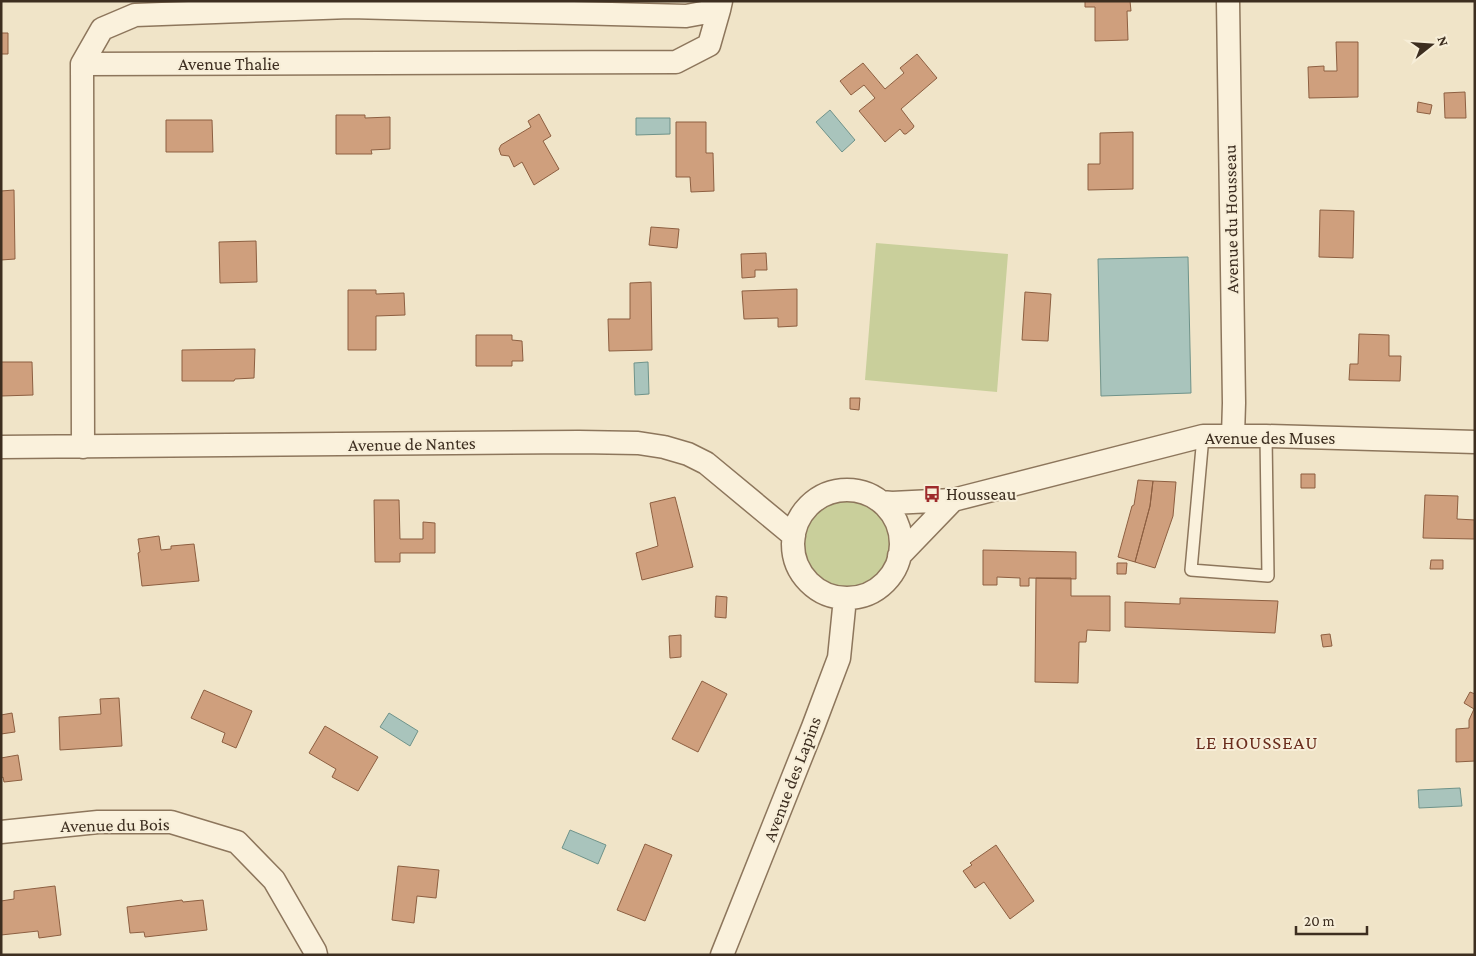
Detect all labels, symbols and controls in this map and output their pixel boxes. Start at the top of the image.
north arrow [1406,20,1456,70]
text: N [1434,34,1453,49]
street label: Avenue Thalie [178,54,280,74]
street label: Avenue du Housseau [1220,144,1242,294]
street label: Avenue des Muses [1205,428,1335,448]
street label: Avenue de Nantes [348,433,476,455]
bus stop icon: Housseau [922,484,942,504]
place label: Housseau [946,484,1017,504]
street label: Avenue des Lapins [759,714,825,844]
district label: LE HOUSSEAU [1196,732,1318,753]
street label: Avenue du Bois [60,814,170,836]
scale bar [1296,904,1367,936]
text: 20 m [1304,913,1335,929]

